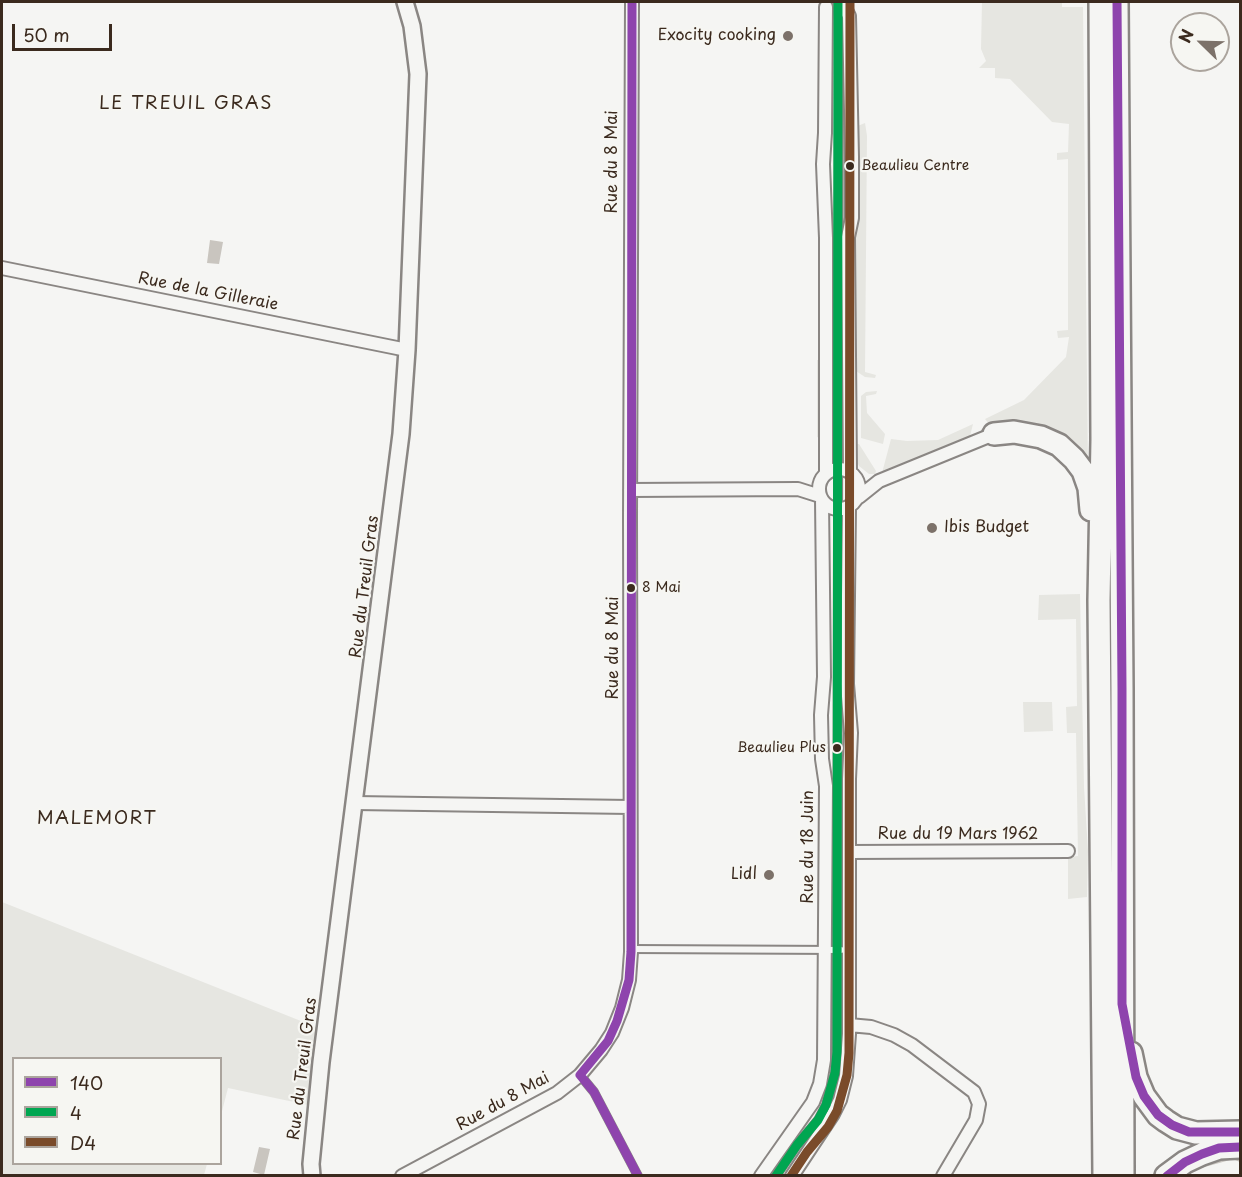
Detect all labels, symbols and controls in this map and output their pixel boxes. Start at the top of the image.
scale bar [15,12,116,50]
north arrow [1170,12,1230,72]
text: 50 m [23,21,70,48]
text: N [1172,25,1199,46]
place label: Exocity cooking [658,26,776,46]
marker: Exocity cooking [781,29,795,43]
district label: LE TREUIL GRAS [100,93,272,115]
street label: Rue du 8 Mai [603,110,623,214]
place label: Beaulieu Centre [861,158,969,174]
marker: Beaulieu Centre [844,160,856,172]
street label: Rue de la Gilleraie [136,269,280,315]
street label: Rue du Treuil Gras [347,515,383,659]
place label: Ibis Budget [944,518,1029,538]
marker: Ibis Budget [925,521,939,535]
place label: 8 Mai [642,580,681,596]
marker: 8 Mai [625,582,637,594]
street label: Rue du 8 Mai [604,596,624,700]
place label: Beaulieu Plus [737,740,826,756]
marker: Beaulieu Plus [831,742,843,754]
street label: Rue du 18 Juin [799,790,819,904]
district label: MALEMORT [38,808,156,830]
street label: Rue du 19 Mars 1962 [878,825,1038,845]
place label: Lidl [731,865,757,885]
marker: Lidl [762,868,776,882]
street label: Rue du Treuil Gras [285,997,321,1141]
legend [12,1057,222,1165]
text: 140 [70,1069,103,1096]
street label: Rue du 8 Mai [453,1069,553,1135]
text: 4 [70,1099,82,1126]
text: D4 [70,1129,96,1156]

